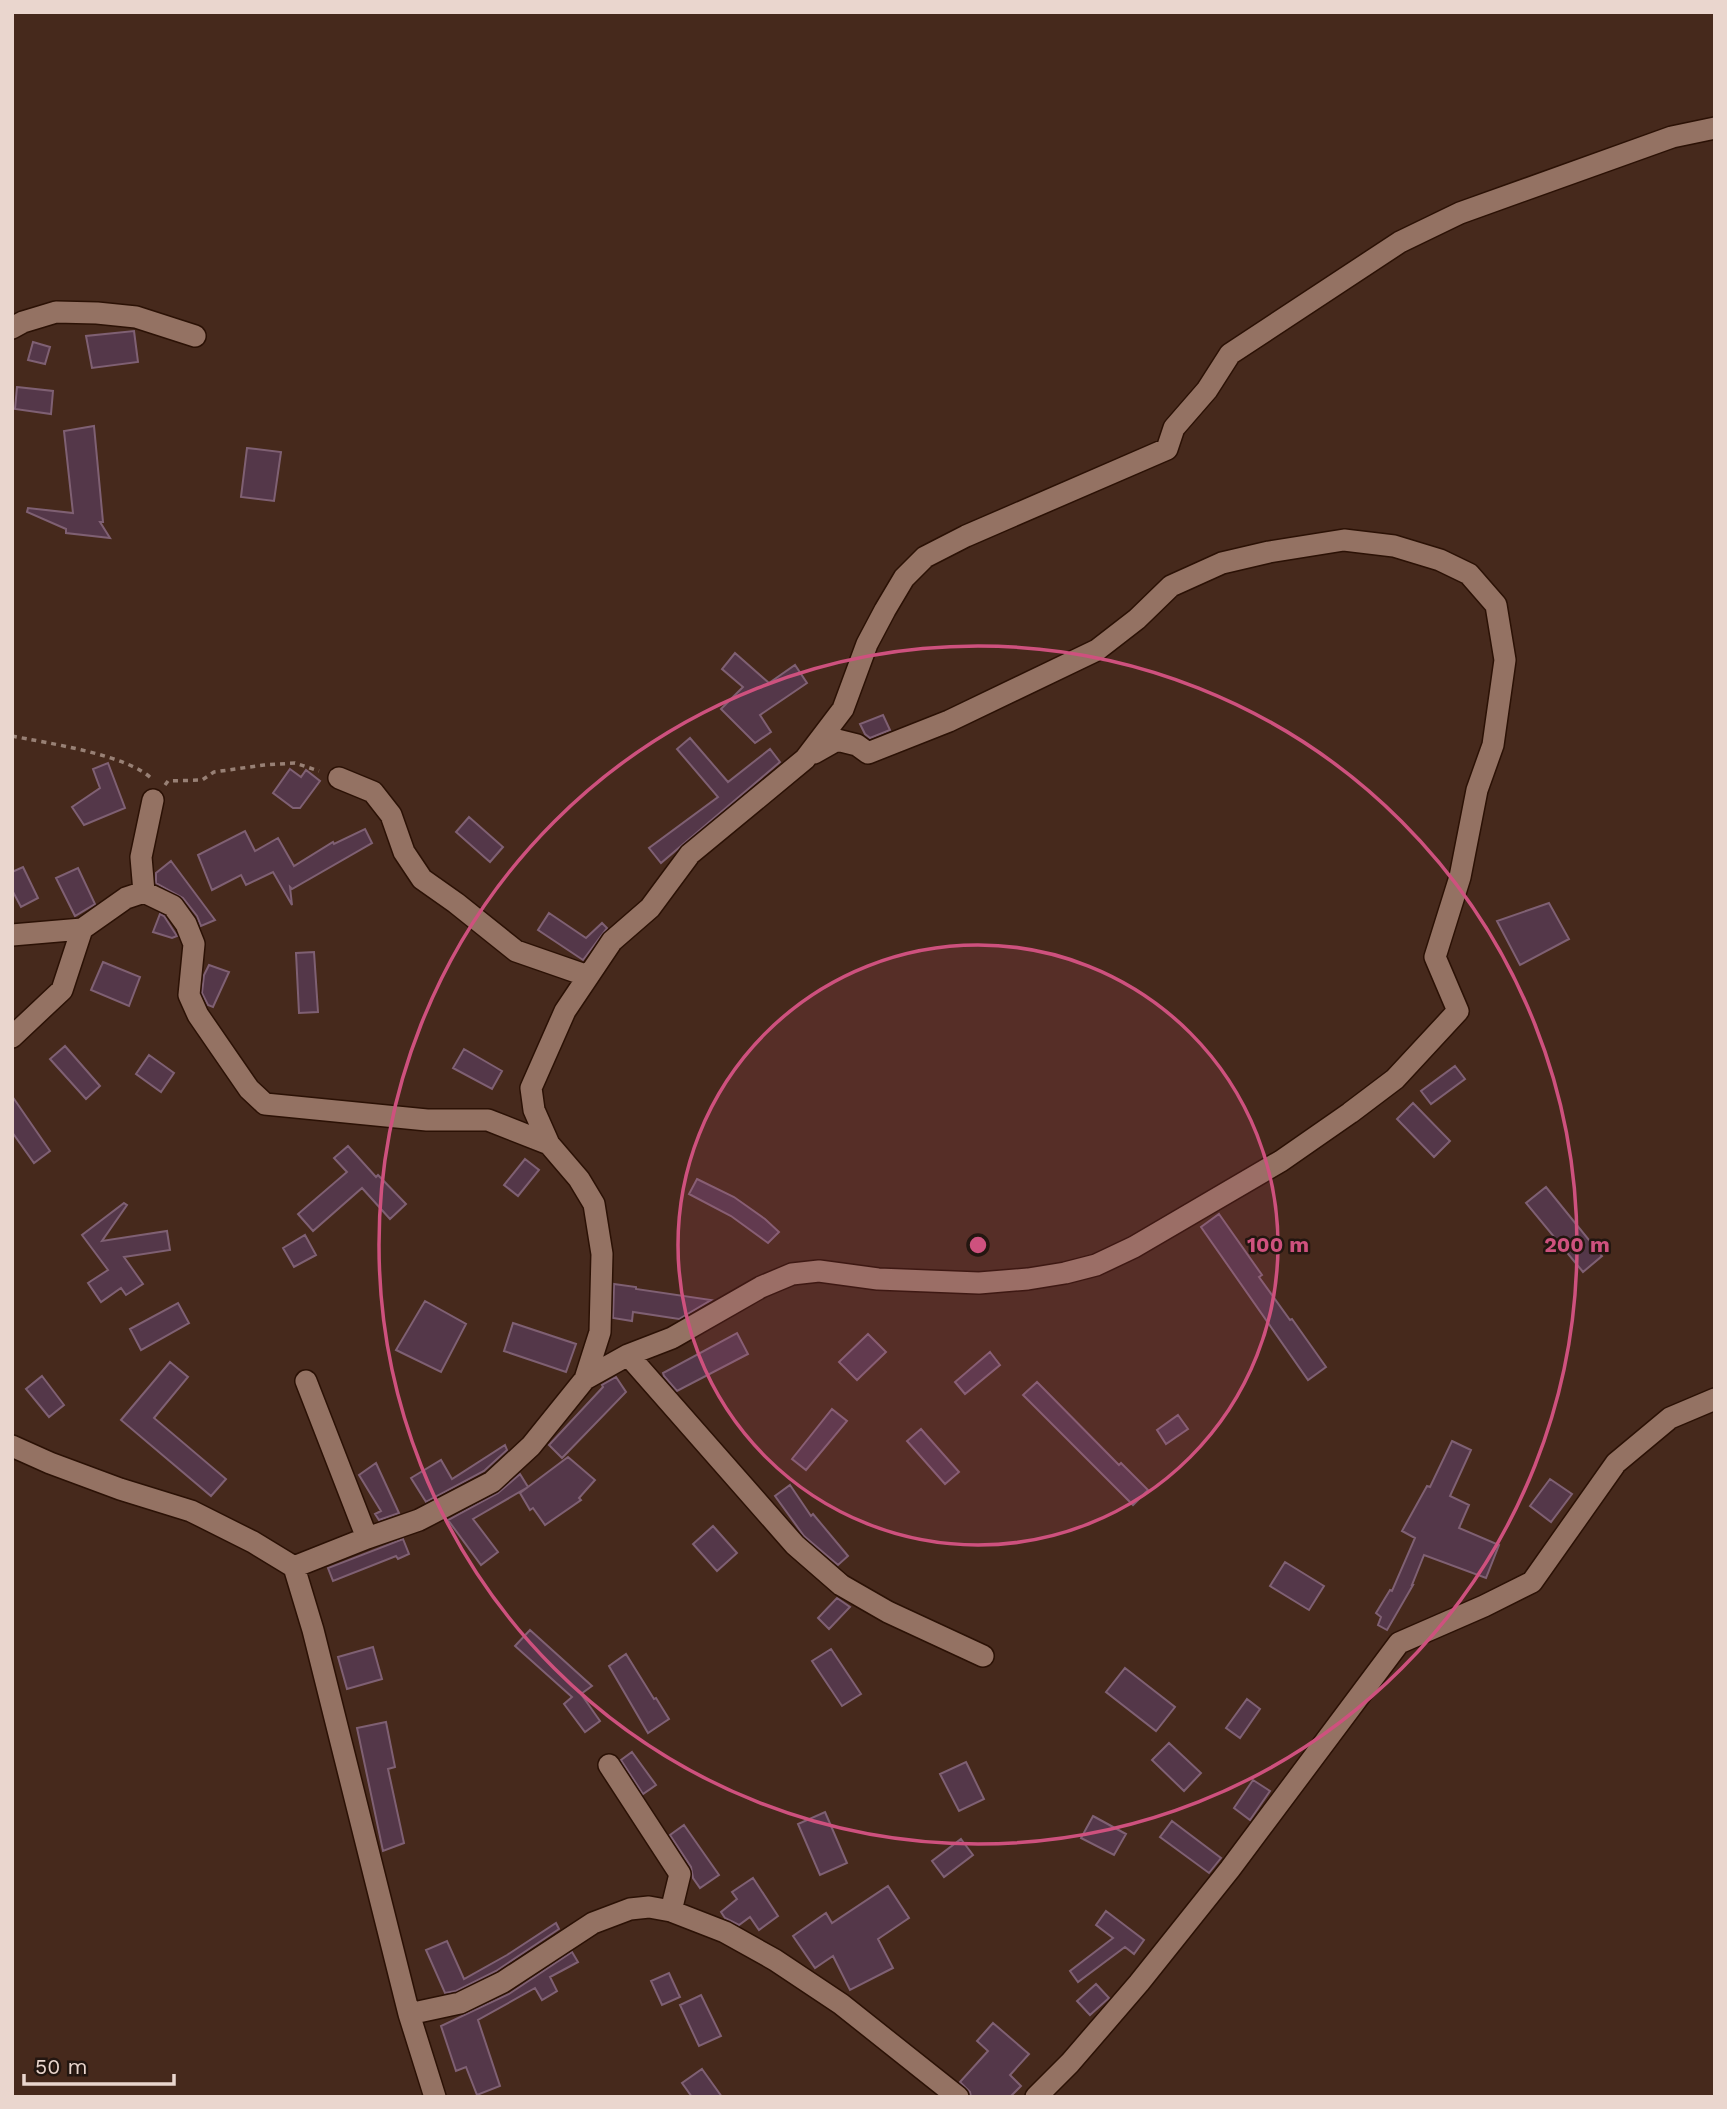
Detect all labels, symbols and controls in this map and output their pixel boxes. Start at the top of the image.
text: 100 m [1247,1232,1309,1257]
text: 200 m [1544,1232,1610,1257]
centre of rings [966,1233,990,1257]
scale bar [24,2042,175,2086]
text: 50 m [35,2054,87,2079]

